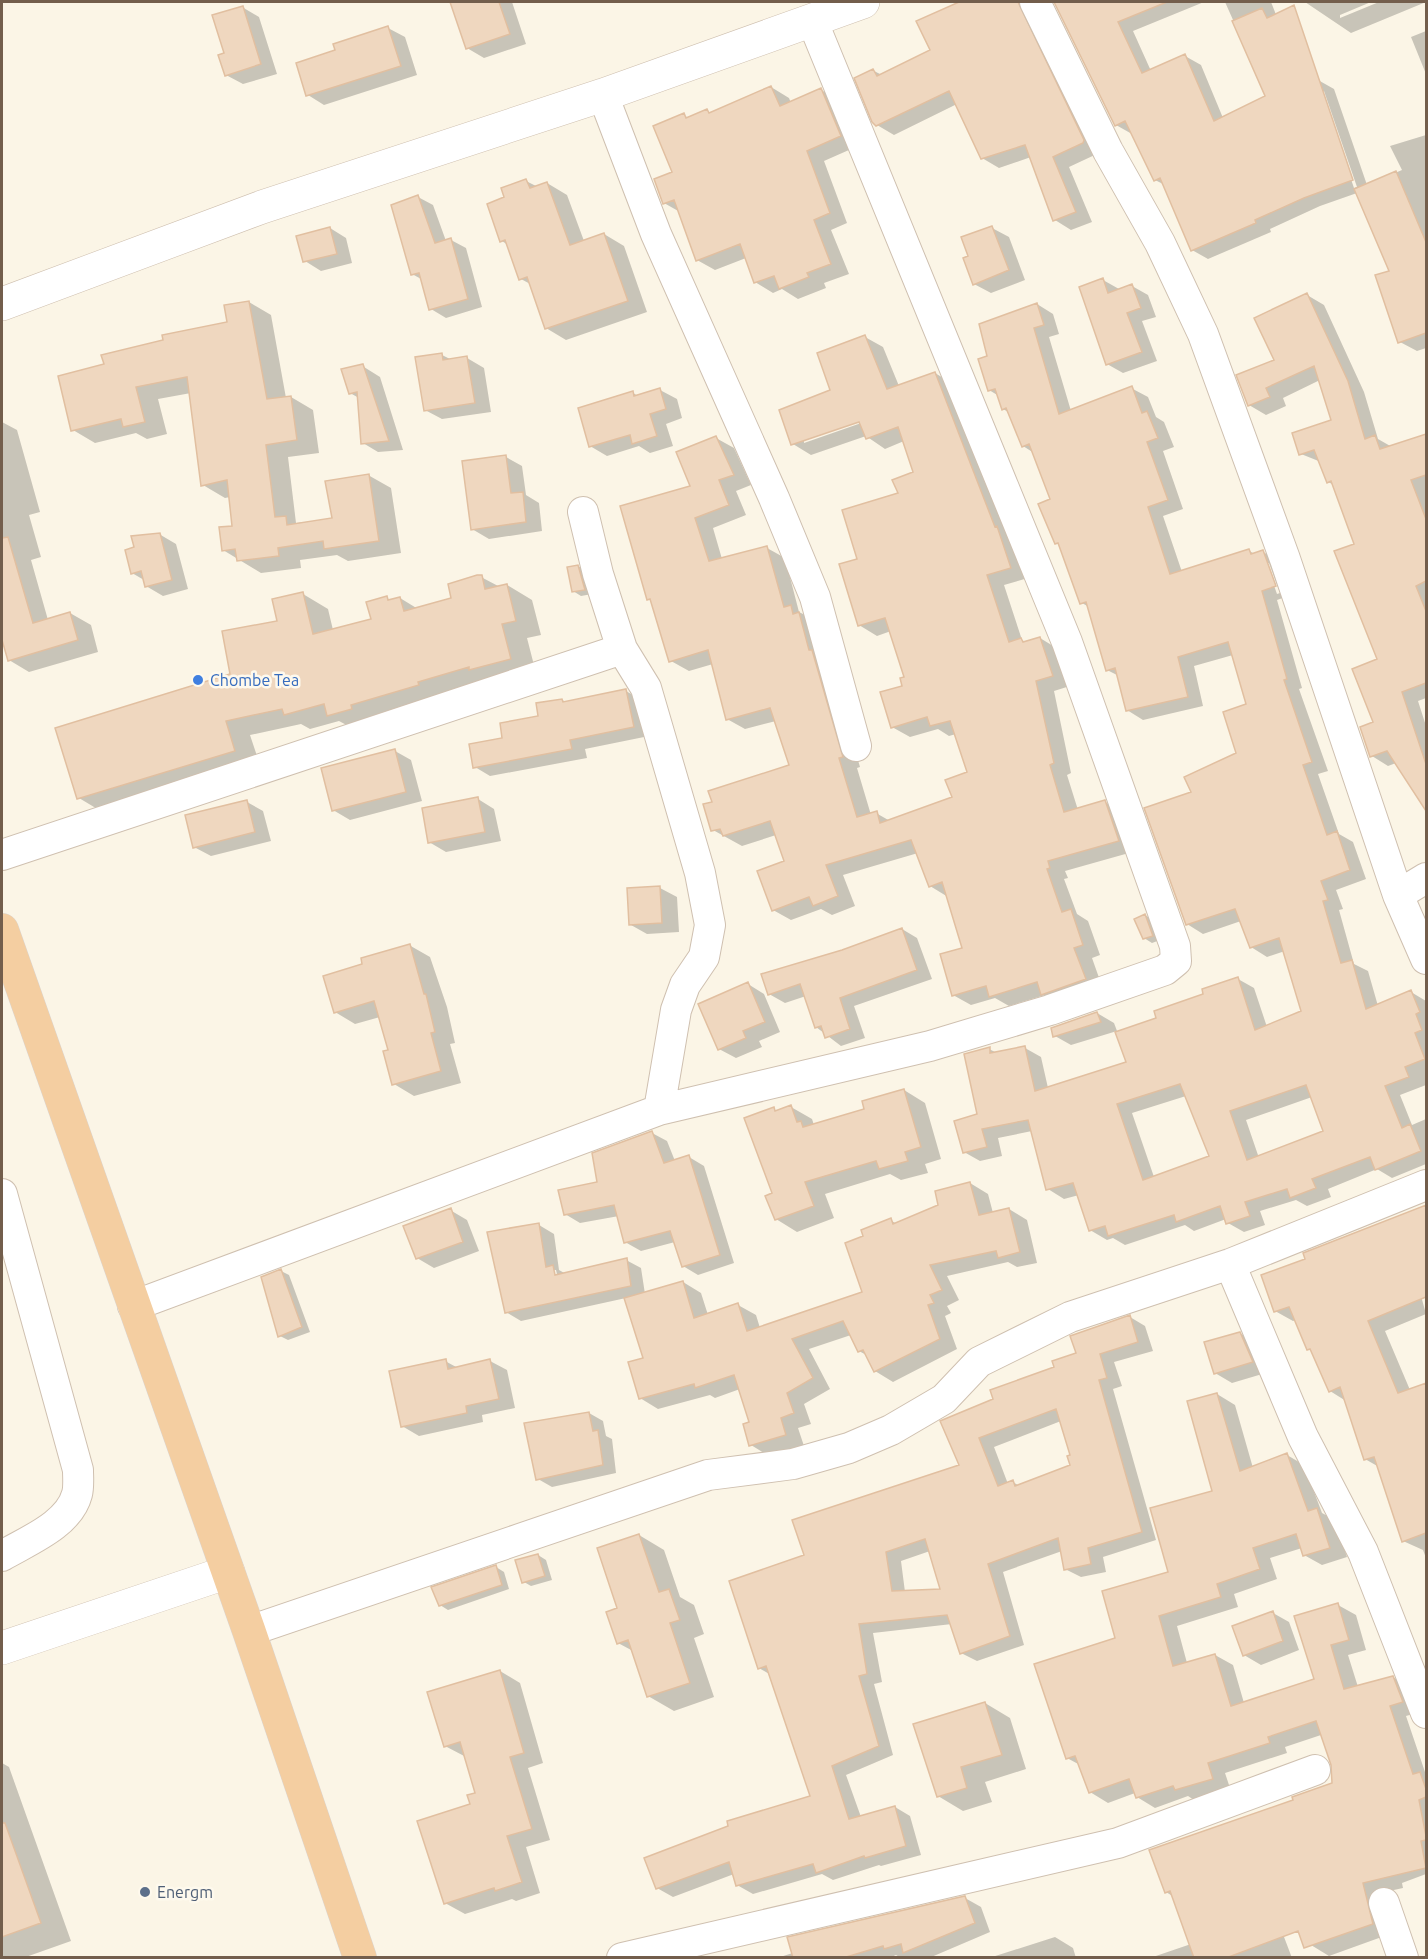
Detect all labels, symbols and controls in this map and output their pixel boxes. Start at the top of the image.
place label: Chombe Tea [210,671,299,689]
marker: Chombe Tea [191,673,205,687]
place label: Energm [157,1883,213,1901]
marker: Energm [138,1885,152,1899]

